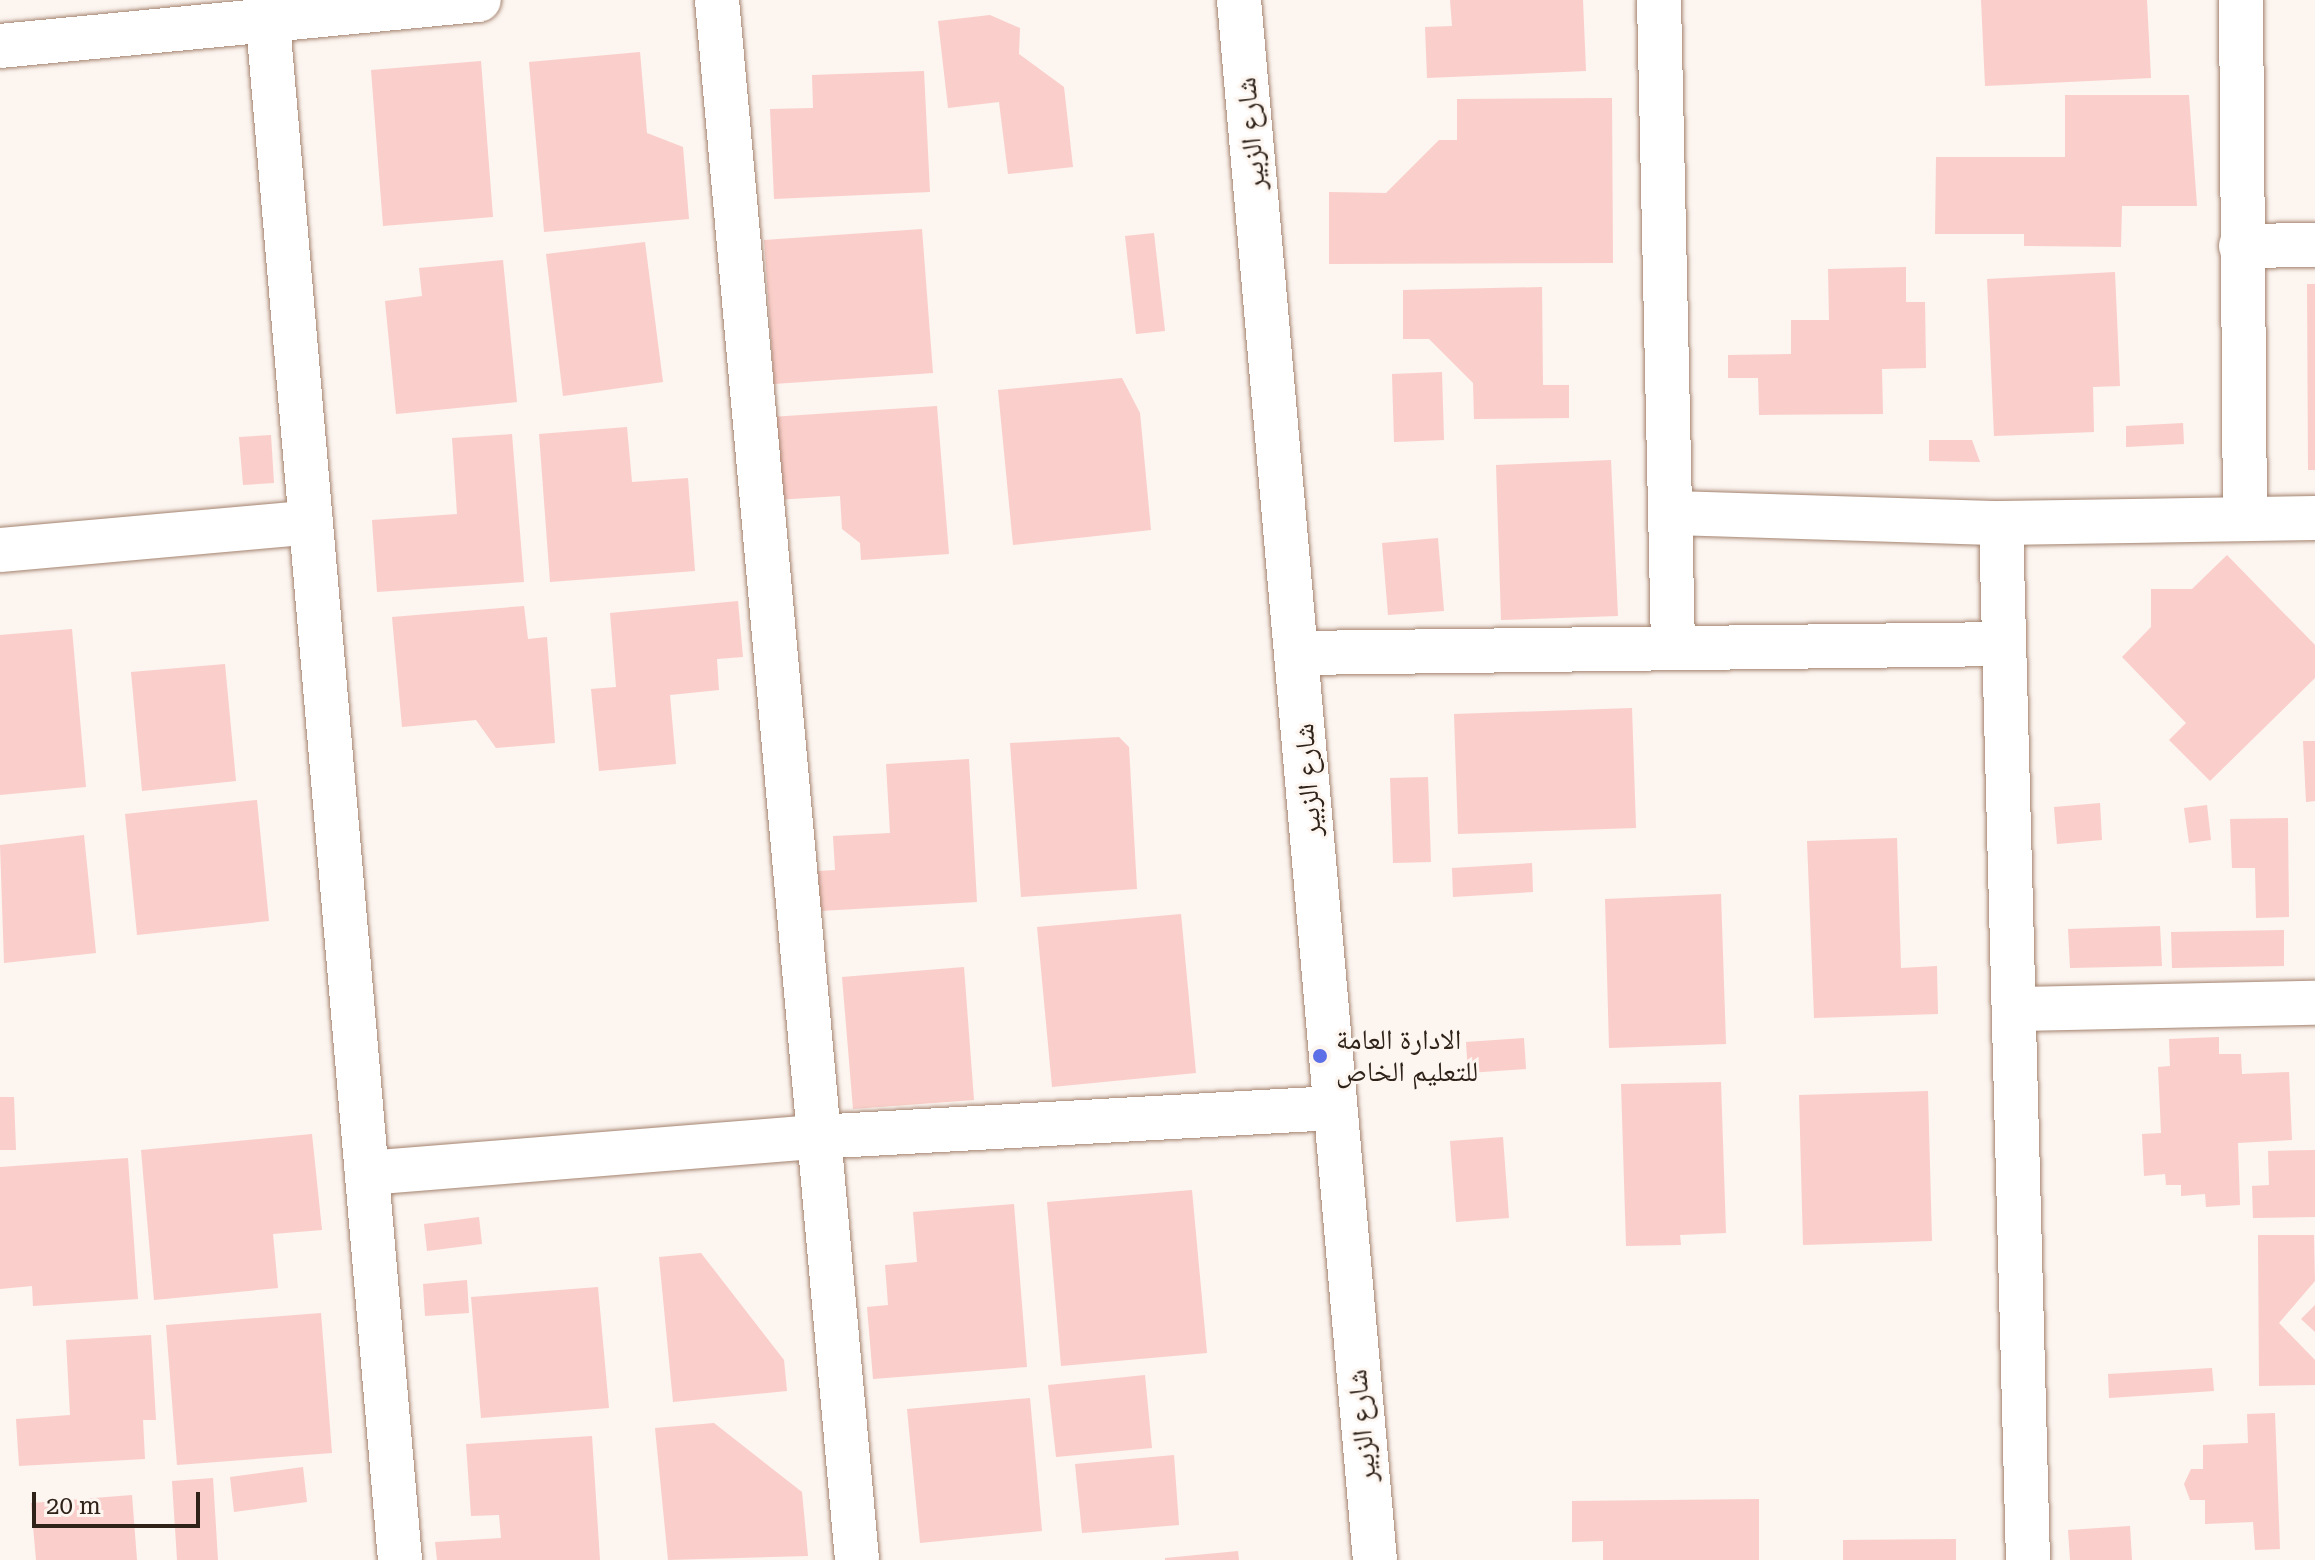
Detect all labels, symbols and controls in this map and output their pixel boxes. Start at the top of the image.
street label: شارع الزبير [1229,76,1273,192]
street label: شارع الزبير [1287,722,1329,838]
place label: الادارة العامة للتعليم الخاص [1336,1023,1478,1089]
marker: الادارة العامة للتعليم الخاص [1311,1047,1329,1065]
street label: شارع الزبير [1340,1368,1384,1484]
scale bar [36,1476,204,1526]
text: 20 m [46,1492,101,1520]

